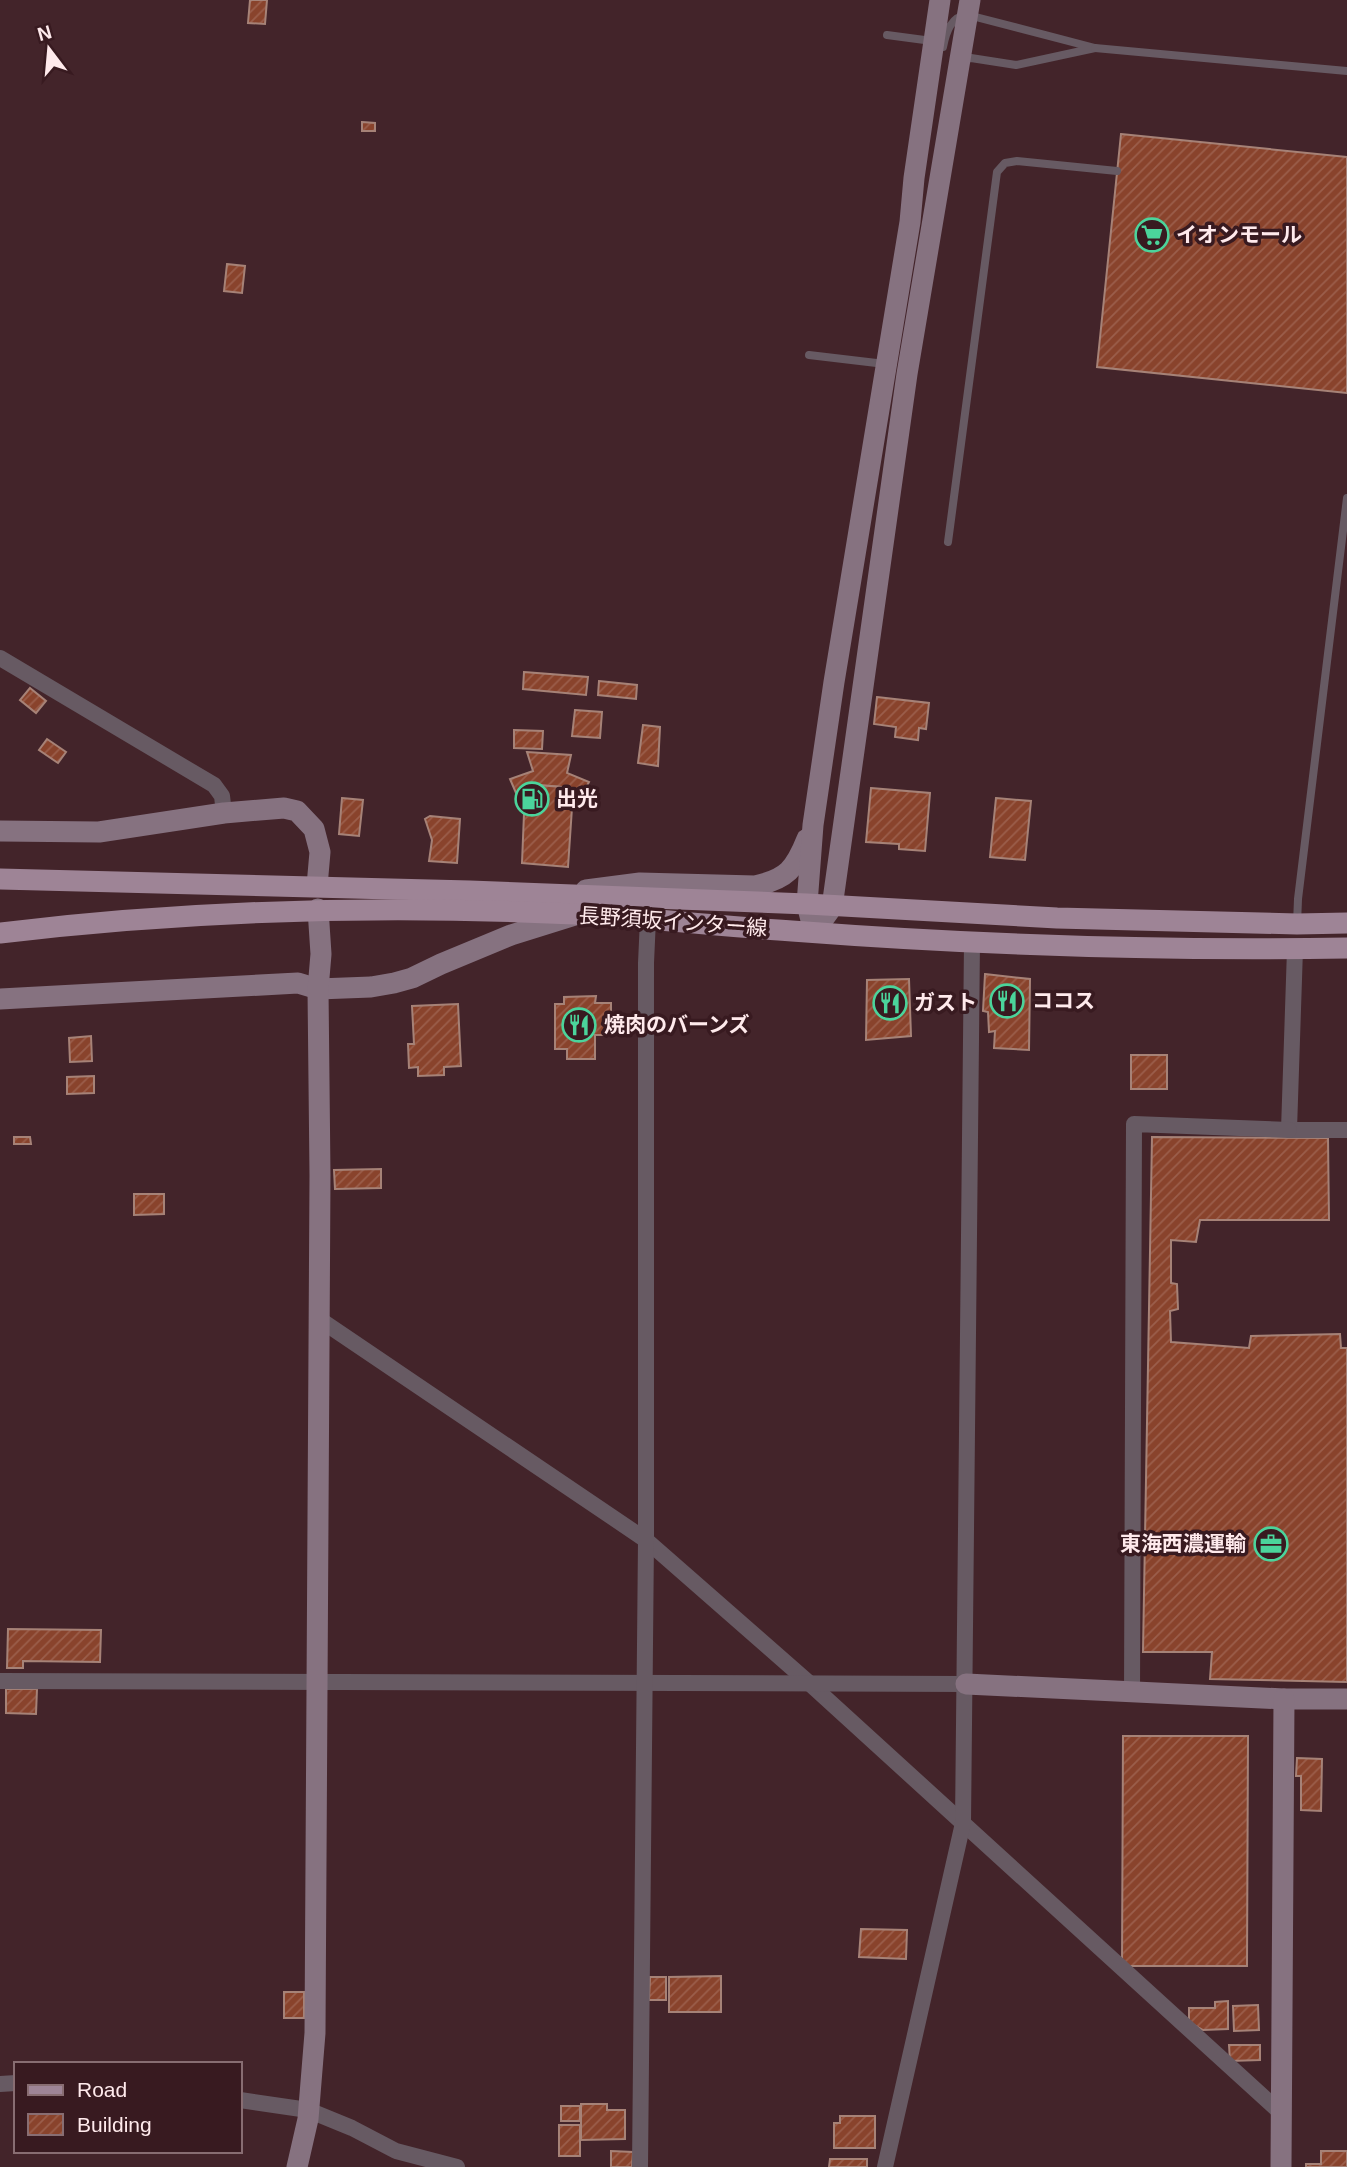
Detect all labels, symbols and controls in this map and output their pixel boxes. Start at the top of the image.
north arrow [14,14,84,84]
text: N [35,21,54,45]
supermarket icon: イオンモール [1133,216,1171,254]
place label: イオンモール [1176,223,1302,246]
fuel station icon: 出光 [513,780,551,818]
place label: 出光 [556,787,598,810]
street label: 長野須坂インター線 [578,903,768,940]
restaurant icon: ココス [988,982,1026,1020]
restaurant icon: ガスト [871,984,909,1022]
place label: ココス [1032,989,1095,1012]
place label: ガスト [914,991,977,1014]
restaurant icon: 焼肉のバーンズ [560,1006,598,1044]
place label: 焼肉のバーンズ [604,1013,750,1036]
office icon: 東海西濃運輸 [1252,1525,1290,1563]
place label: 東海西濃運輸 [1120,1532,1246,1555]
legend [14,2062,242,2153]
text: Road [77,2078,127,2101]
text: Building [77,2113,152,2136]

